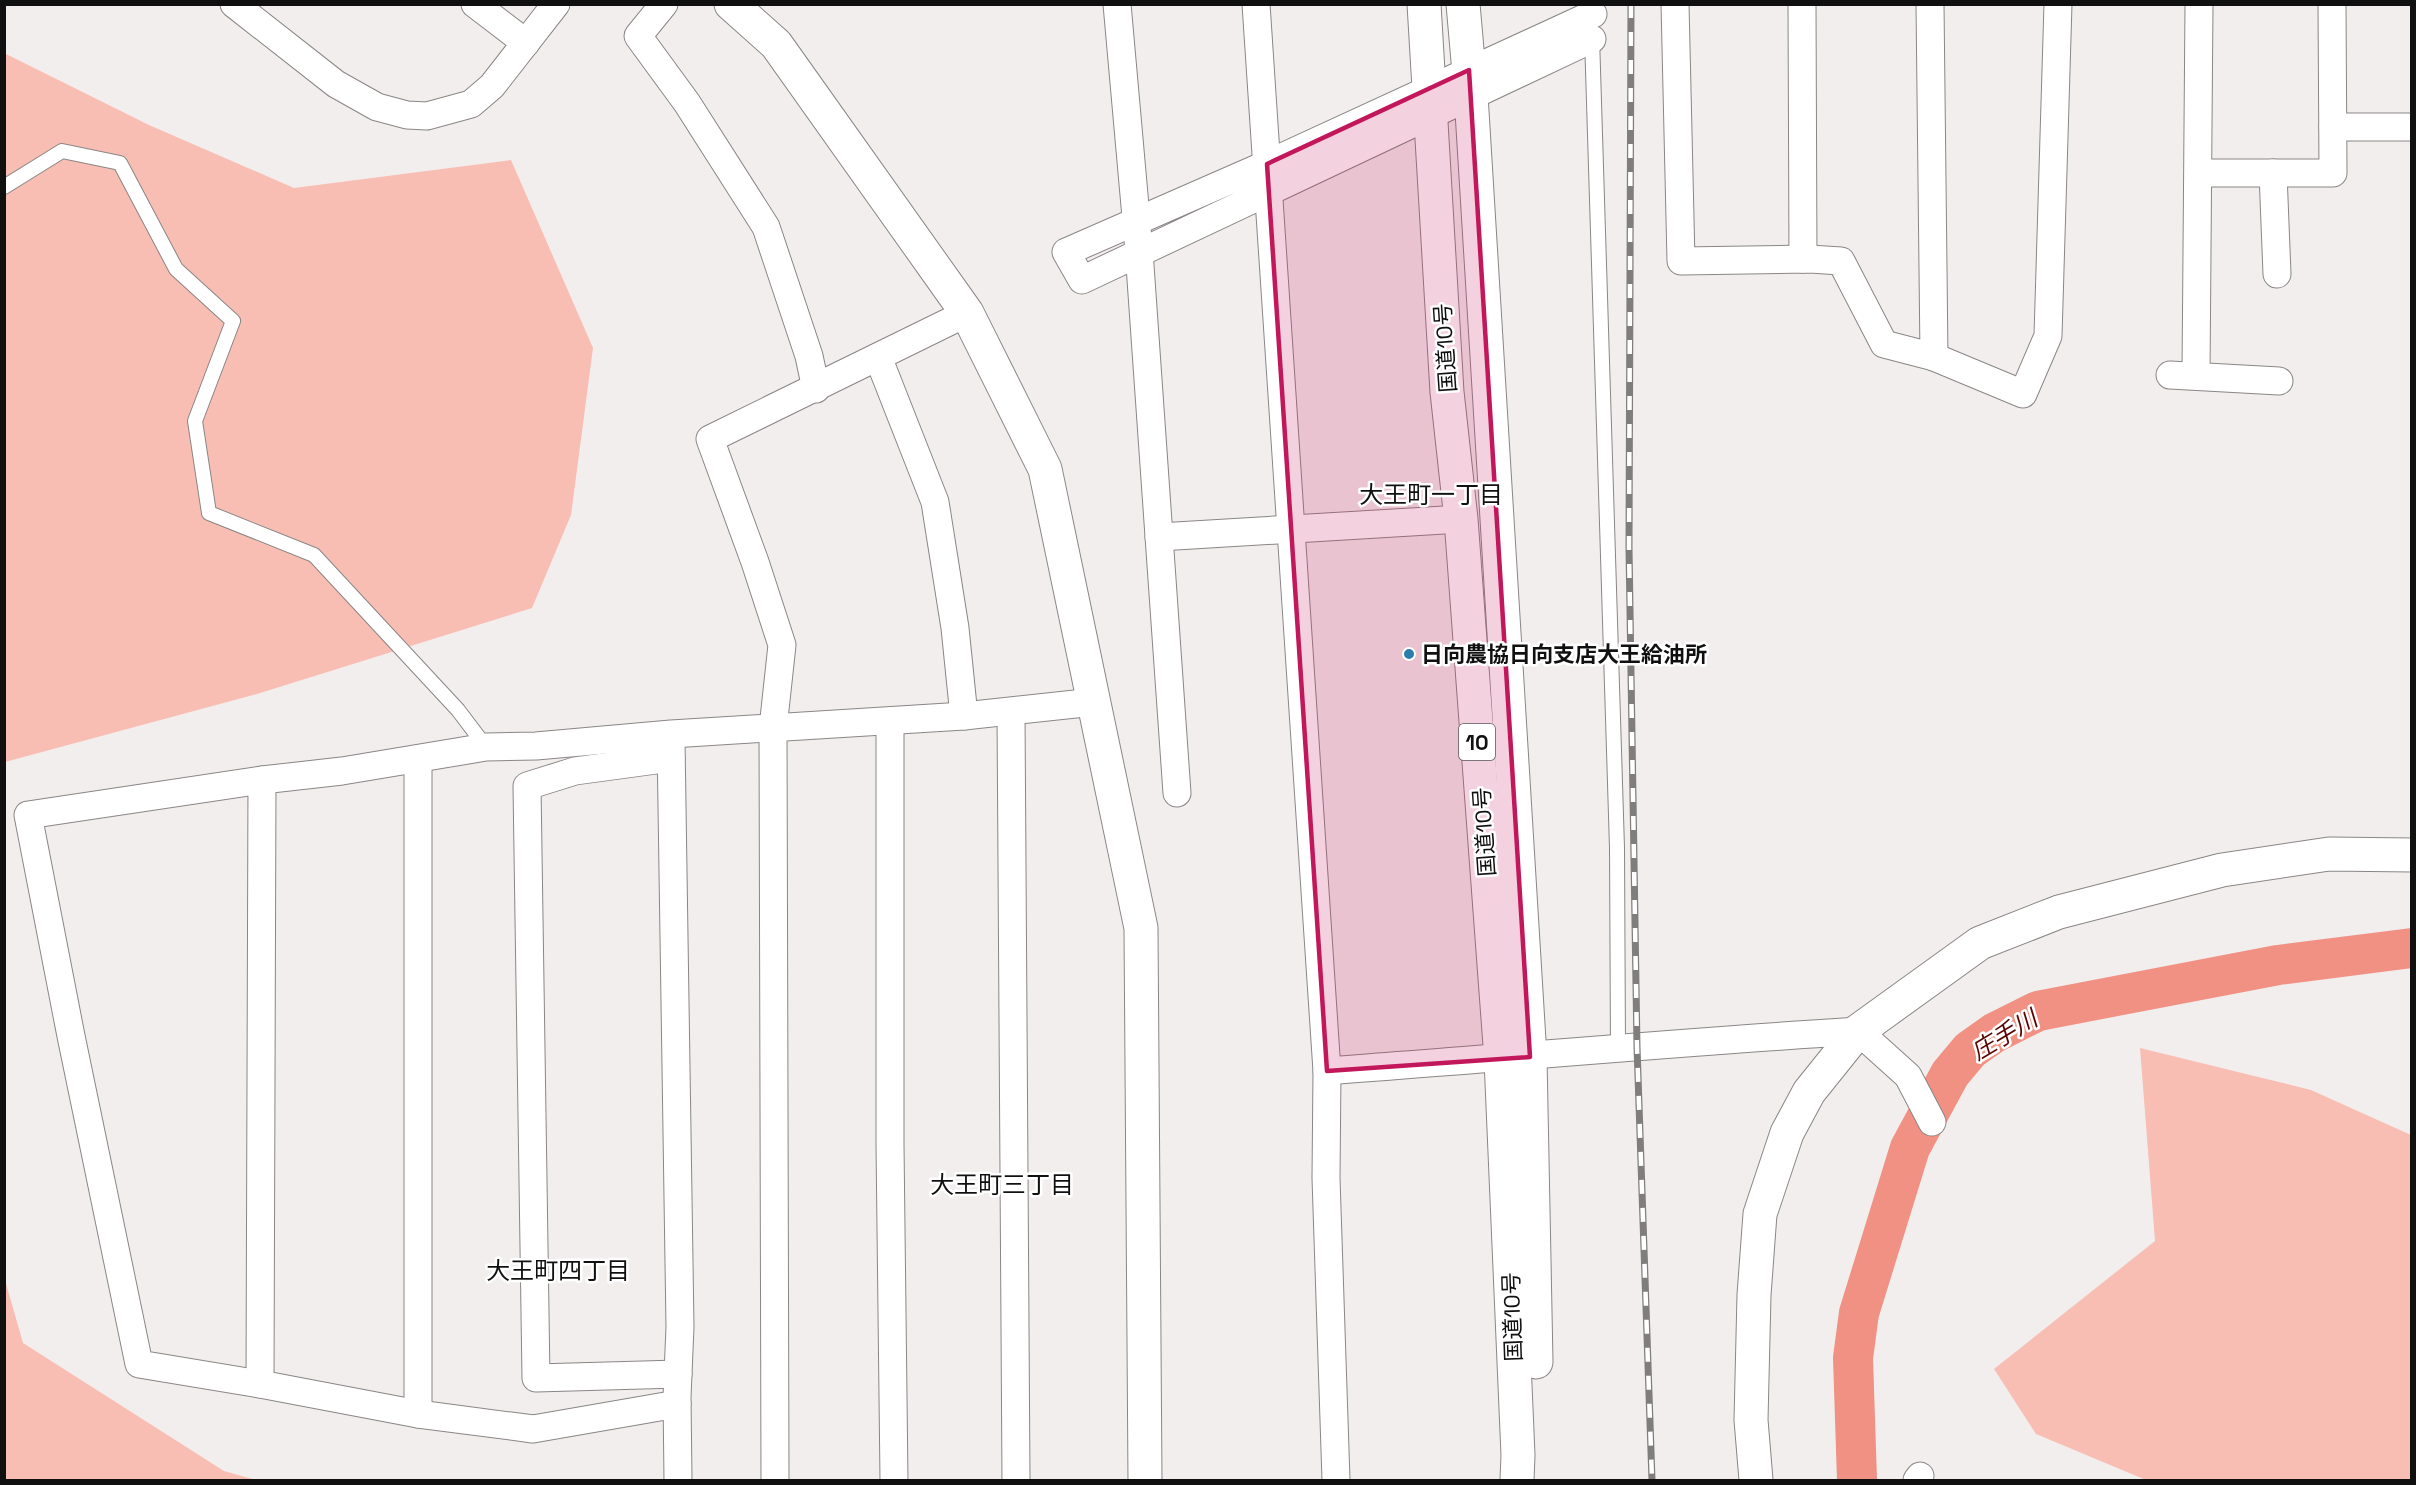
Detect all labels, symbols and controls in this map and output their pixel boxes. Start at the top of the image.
street label: 国道10号 [1428,302,1462,394]
district label: 大王町一丁目 [1359,479,1503,510]
place label: 日向農協日向支店大王給油所 [1421,640,1707,668]
marker: 日向農協日向支店大王給油所 [1402,647,1416,661]
road number: 10 [1459,724,1495,760]
street label: 国道10号 [1467,786,1501,878]
water label: 庄手川 [1965,1002,2045,1067]
district label: 大王町三丁目 [930,1169,1074,1200]
district label: 大王町四丁目 [486,1255,630,1286]
street label: 国道10号 [1496,1272,1528,1362]

